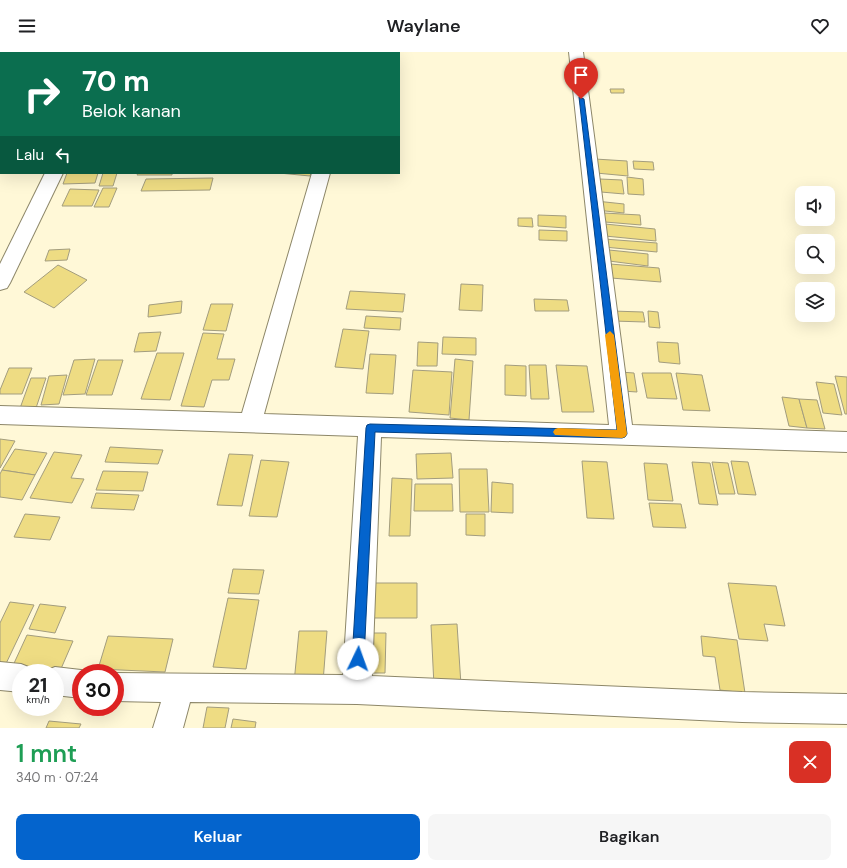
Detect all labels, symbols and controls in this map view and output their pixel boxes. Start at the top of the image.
text: Waylane [386,14,461,38]
icon: menu [16,15,38,37]
icon: heart [809,15,831,37]
pin [564,58,598,99]
text: 70 m [82,63,150,100]
icon: arrive [570,64,592,86]
icon: right [16,68,68,120]
text: Belok kanan [82,99,181,123]
icon: left [52,144,74,166]
text: Lalu [16,145,44,165]
map controls [795,186,835,322]
button: sound [795,186,835,226]
button: search [795,234,835,274]
button: layers [795,282,835,322]
position arrow [337,638,379,680]
speed limit sign: 30 [72,664,124,716]
text: 21 [29,672,47,698]
text: km/h [26,693,50,706]
text: 1 mnt [16,738,77,769]
button: close [789,741,831,783]
text: 340 m · 07:24 [16,769,98,786]
button: Keluar [16,814,420,860]
button: Bagikan [428,814,831,860]

